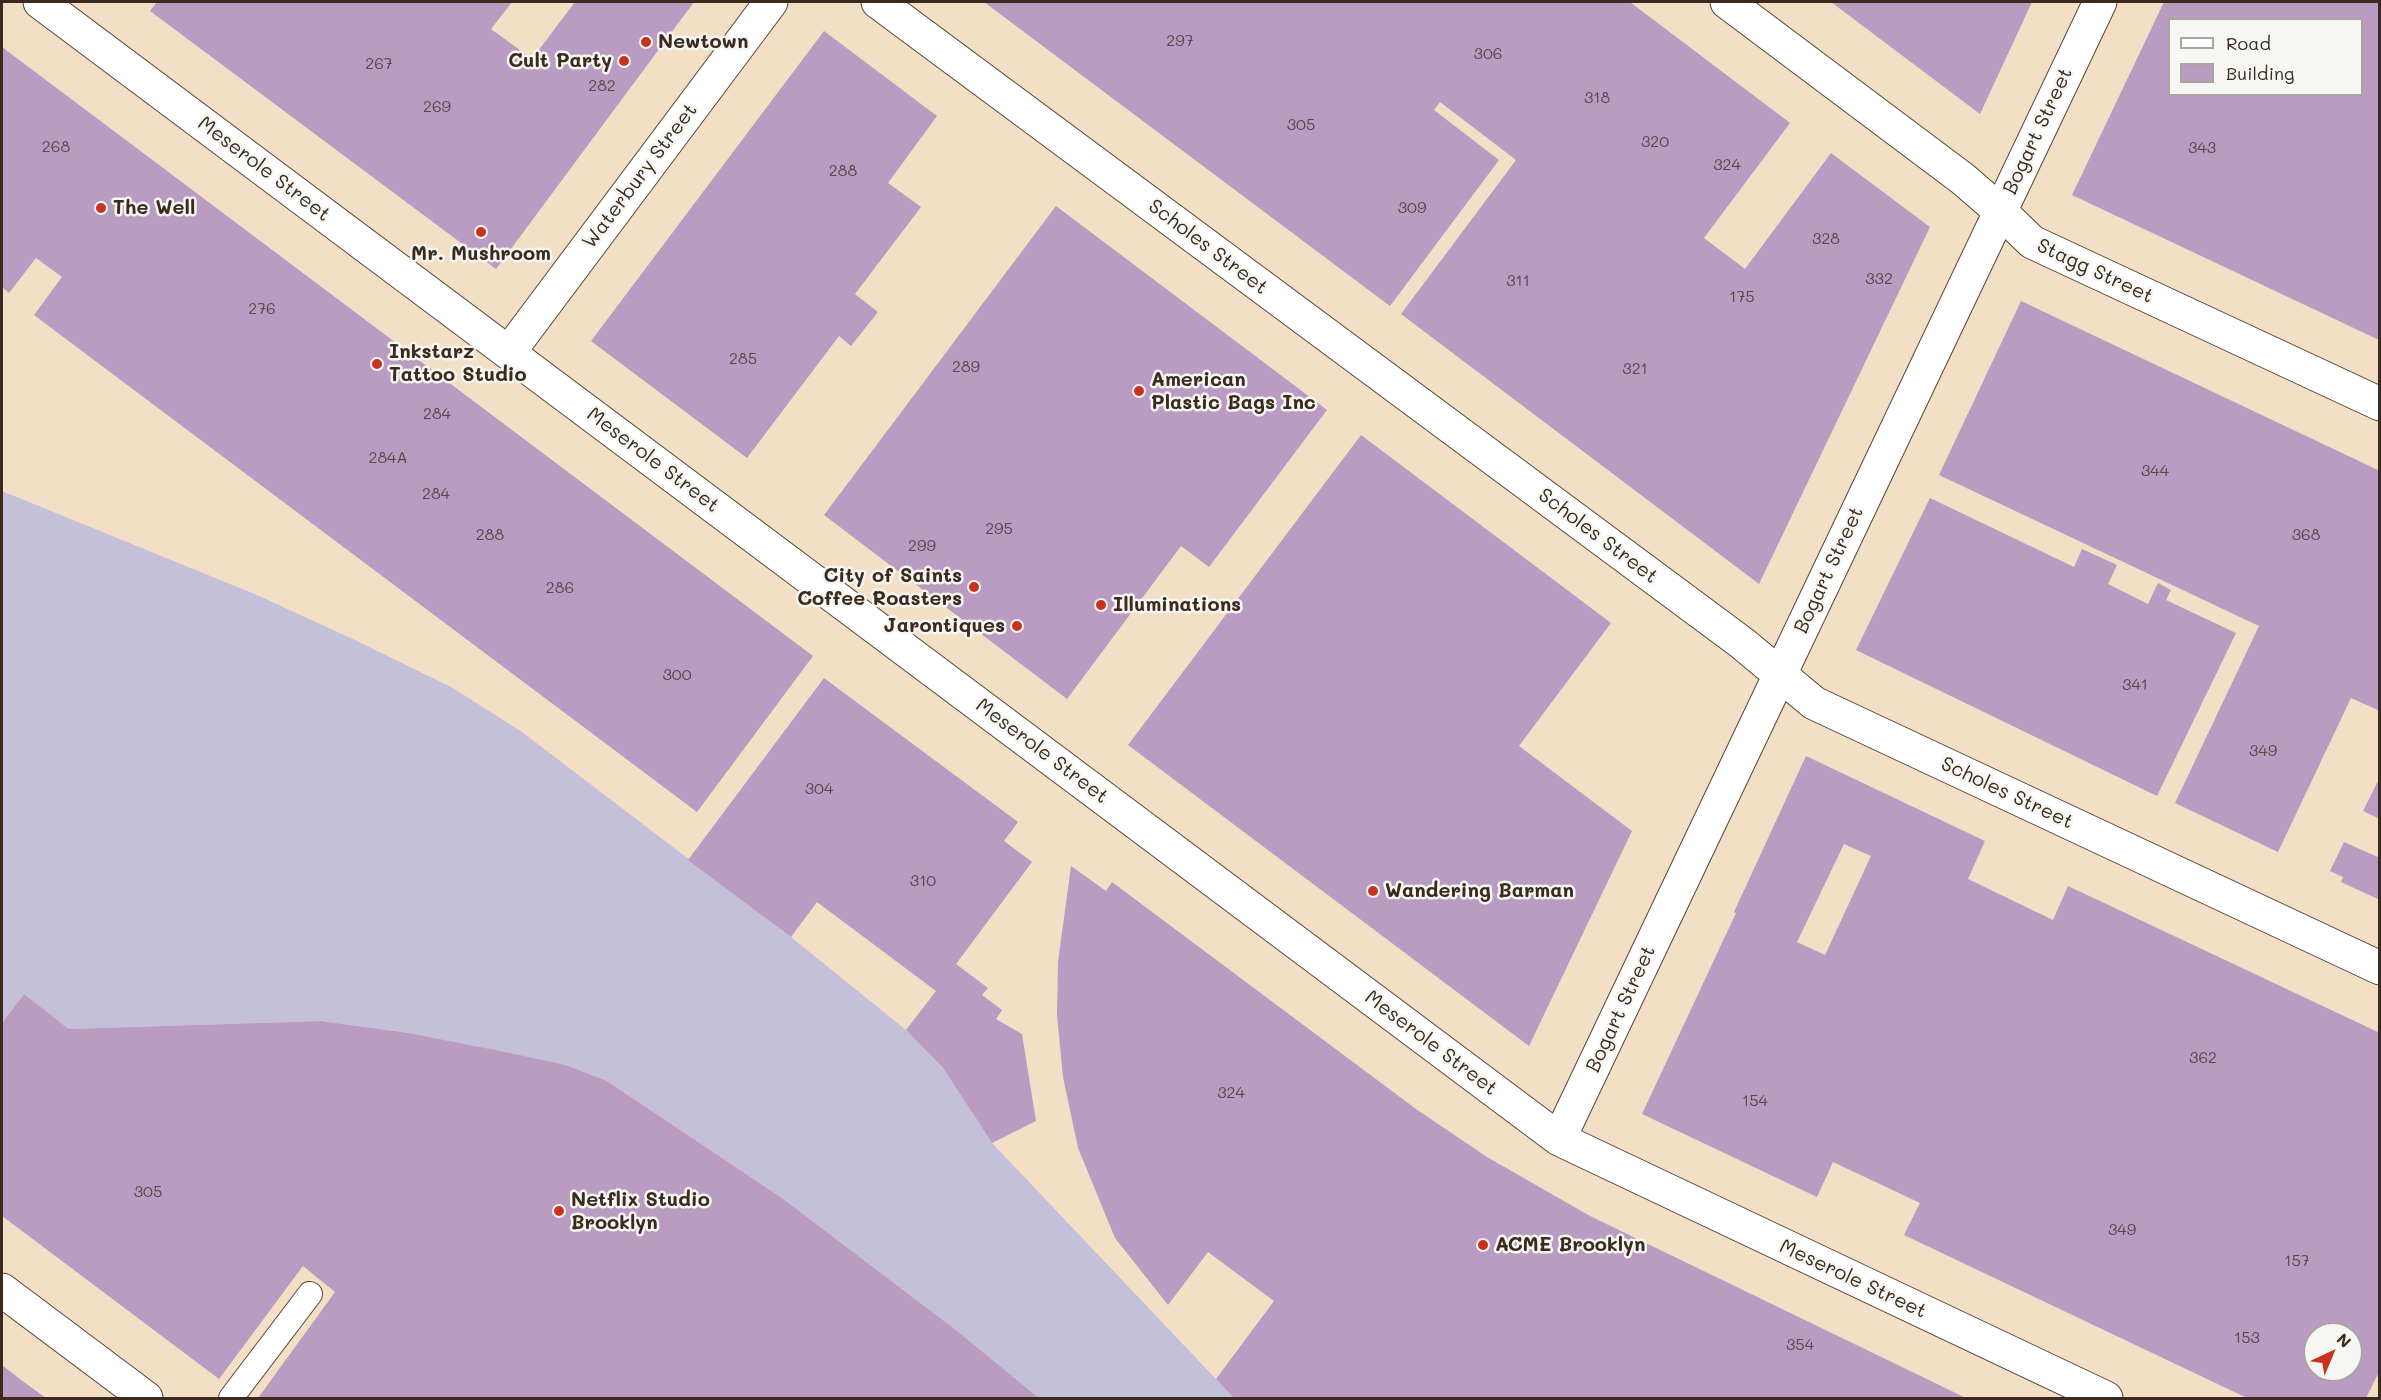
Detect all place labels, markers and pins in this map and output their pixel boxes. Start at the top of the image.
place label: Newtown [658,30,748,54]
marker: Newtown [639,35,653,49]
place label: Cult Party [508,49,612,73]
marker: Cult Party [617,54,631,68]
place label: The Well [113,196,195,220]
marker: The Well [94,201,108,215]
marker: Mr. Mushroom [474,225,488,239]
place label: Mr. Mushroom [411,242,551,266]
place label: Inkstarz Tattoo Studio [389,340,527,387]
marker: Inkstarz Tattoo Studio [370,357,384,371]
place label: American Plastic Bags Inc [1151,368,1316,415]
marker: American Plastic Bags Inc [1132,384,1146,398]
place label: City of Saints Coffee Roasters [797,564,962,611]
marker: City of Saints Coffee Roasters [967,580,981,594]
place label: Illuminations [1113,593,1241,617]
marker: Illuminations [1094,598,1108,612]
place label: Jarontiques [884,614,1005,638]
marker: Jarontiques [1010,619,1024,633]
place label: Wandering Barman [1385,879,1574,903]
marker: Wandering Barman [1366,884,1380,898]
place label: Netflix Studio Brooklyn [571,1188,710,1235]
marker: Netflix Studio Brooklyn [552,1204,566,1218]
place label: ACME Brooklyn [1495,1233,1645,1257]
marker: ACME Brooklyn [1476,1238,1490,1252]

